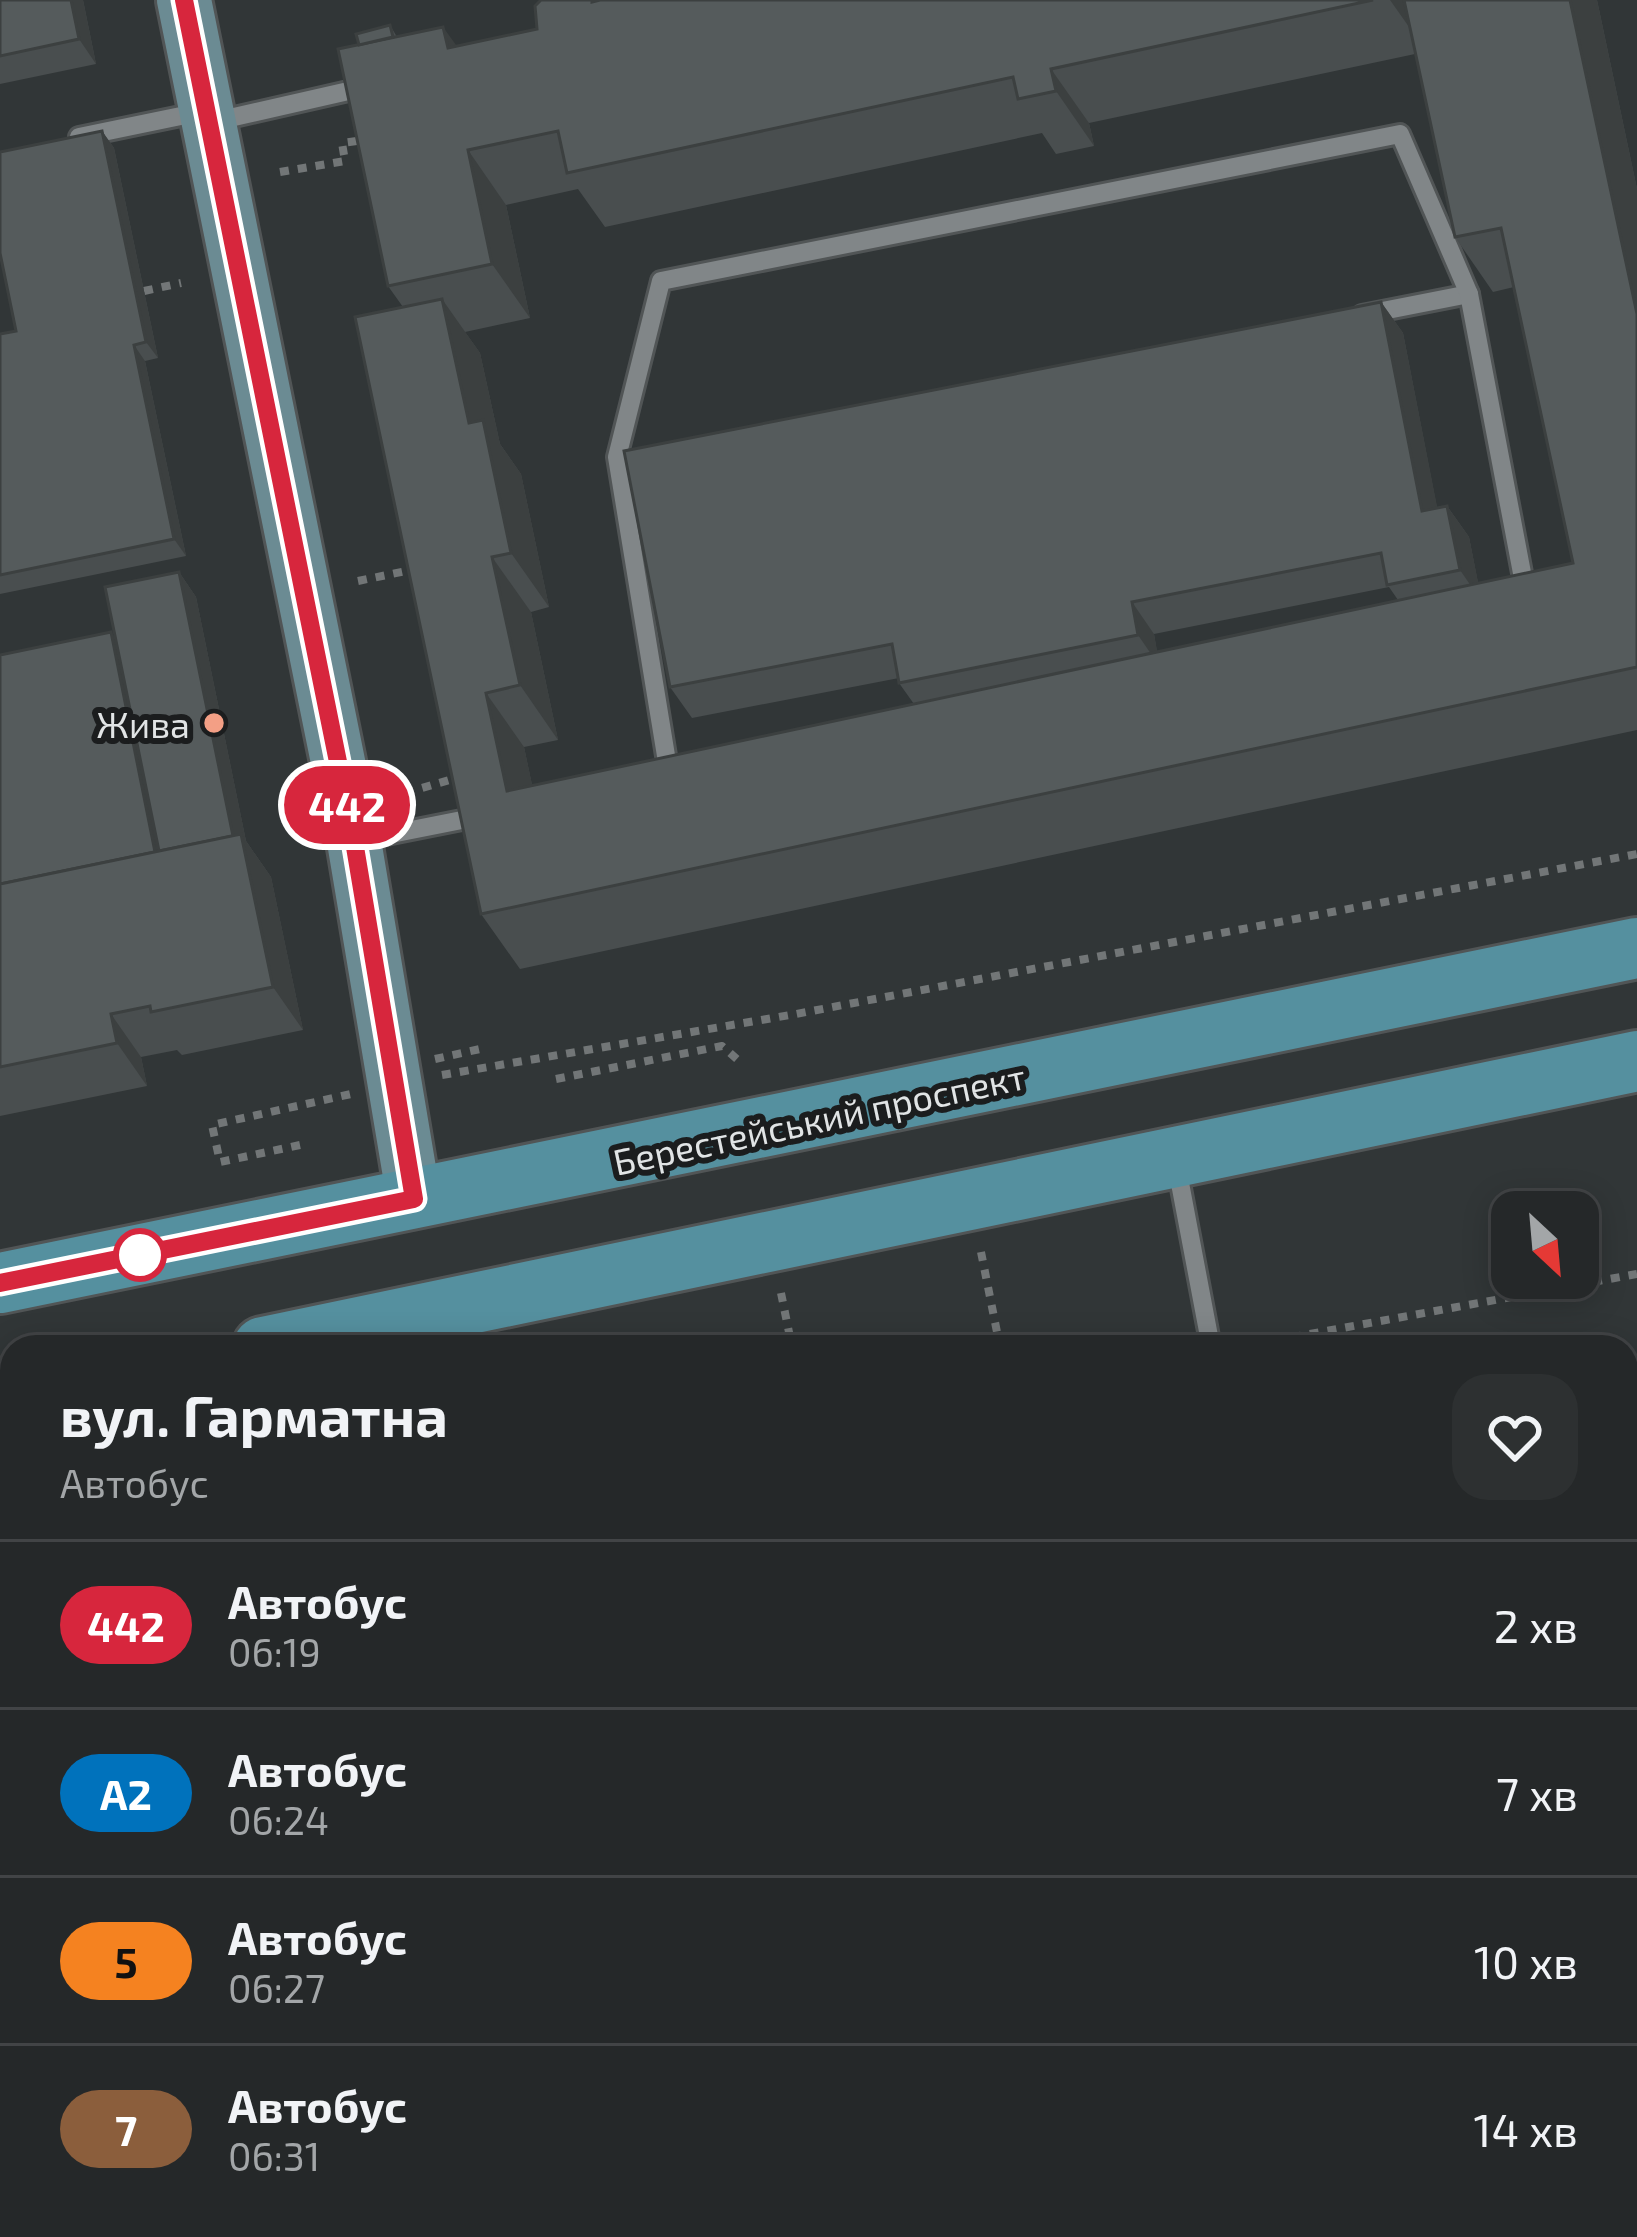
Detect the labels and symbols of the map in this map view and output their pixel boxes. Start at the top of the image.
place label: Жива [96,702,190,745]
marker: Жива [201,710,227,736]
line badge: 442 [278,766,416,844]
street label: Берестейський проспект [609,1053,1029,1183]
north arrow [1491,1191,1599,1299]
unlabelled marker [115,1230,165,1280]

